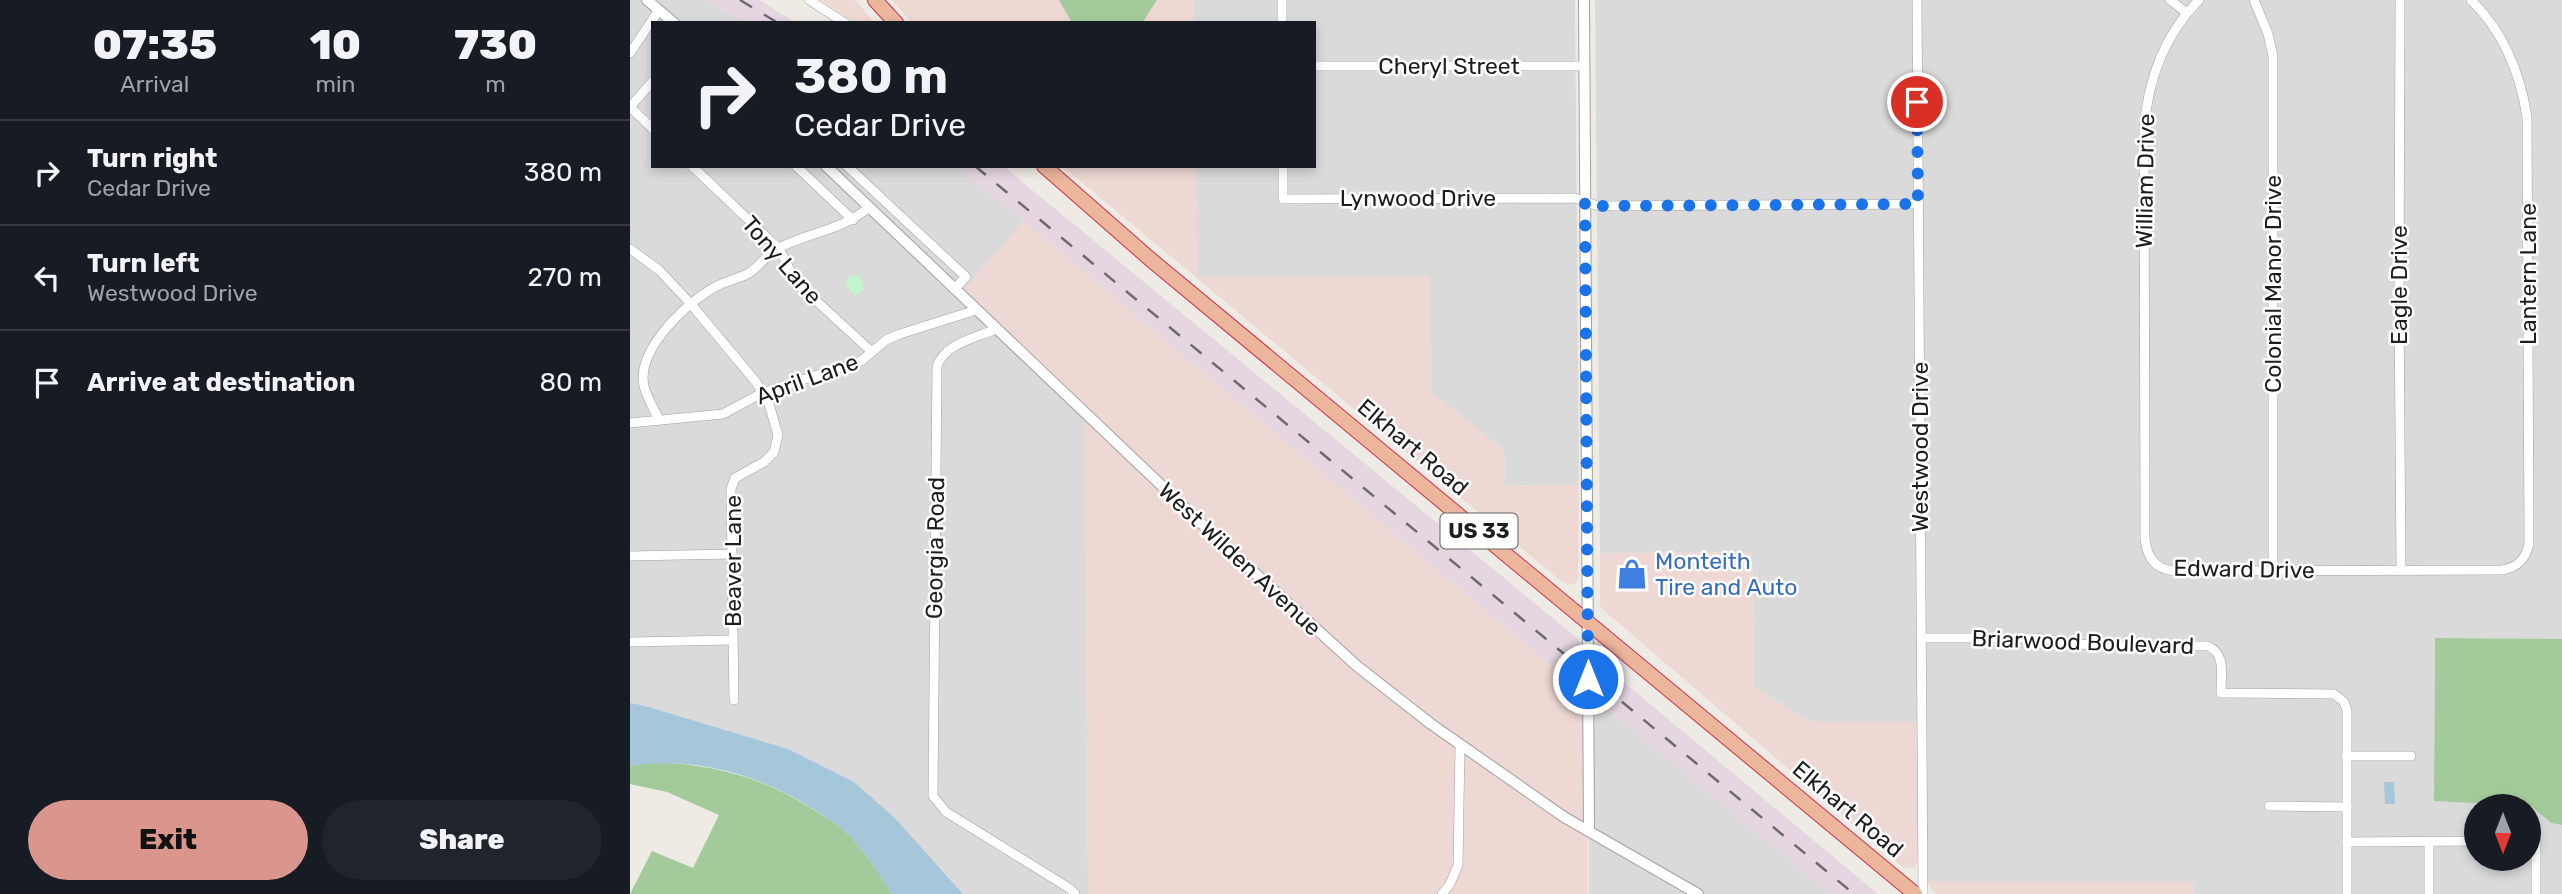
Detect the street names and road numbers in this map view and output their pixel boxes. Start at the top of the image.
street label: Cheryl Street [1378,52,1520,80]
street label: William Drive [2130,113,2160,249]
street label: Colonial Manor Drive [2259,175,2287,393]
street label: Lynwood Drive [1340,184,1496,212]
street label: Lantern Lane [2514,203,2542,345]
street label: Tony Lane [736,210,828,310]
street label: Eagle Drive [2385,225,2413,345]
street label: April Lane [752,348,862,410]
street label: Westwood Drive [1906,362,1934,532]
street label: Elkhart Road [1352,393,1474,501]
street label: West Wilden Avenue [1153,476,1327,642]
street label: Georgia Road [920,477,950,619]
street label: Beaver Lane [719,495,747,627]
road number: US 33 [1440,514,1518,548]
street label: Edward Drive [2173,554,2315,584]
street label: Briarwood Boulevard [1971,624,2195,660]
street label: Elkhart Road [1787,755,1909,863]

